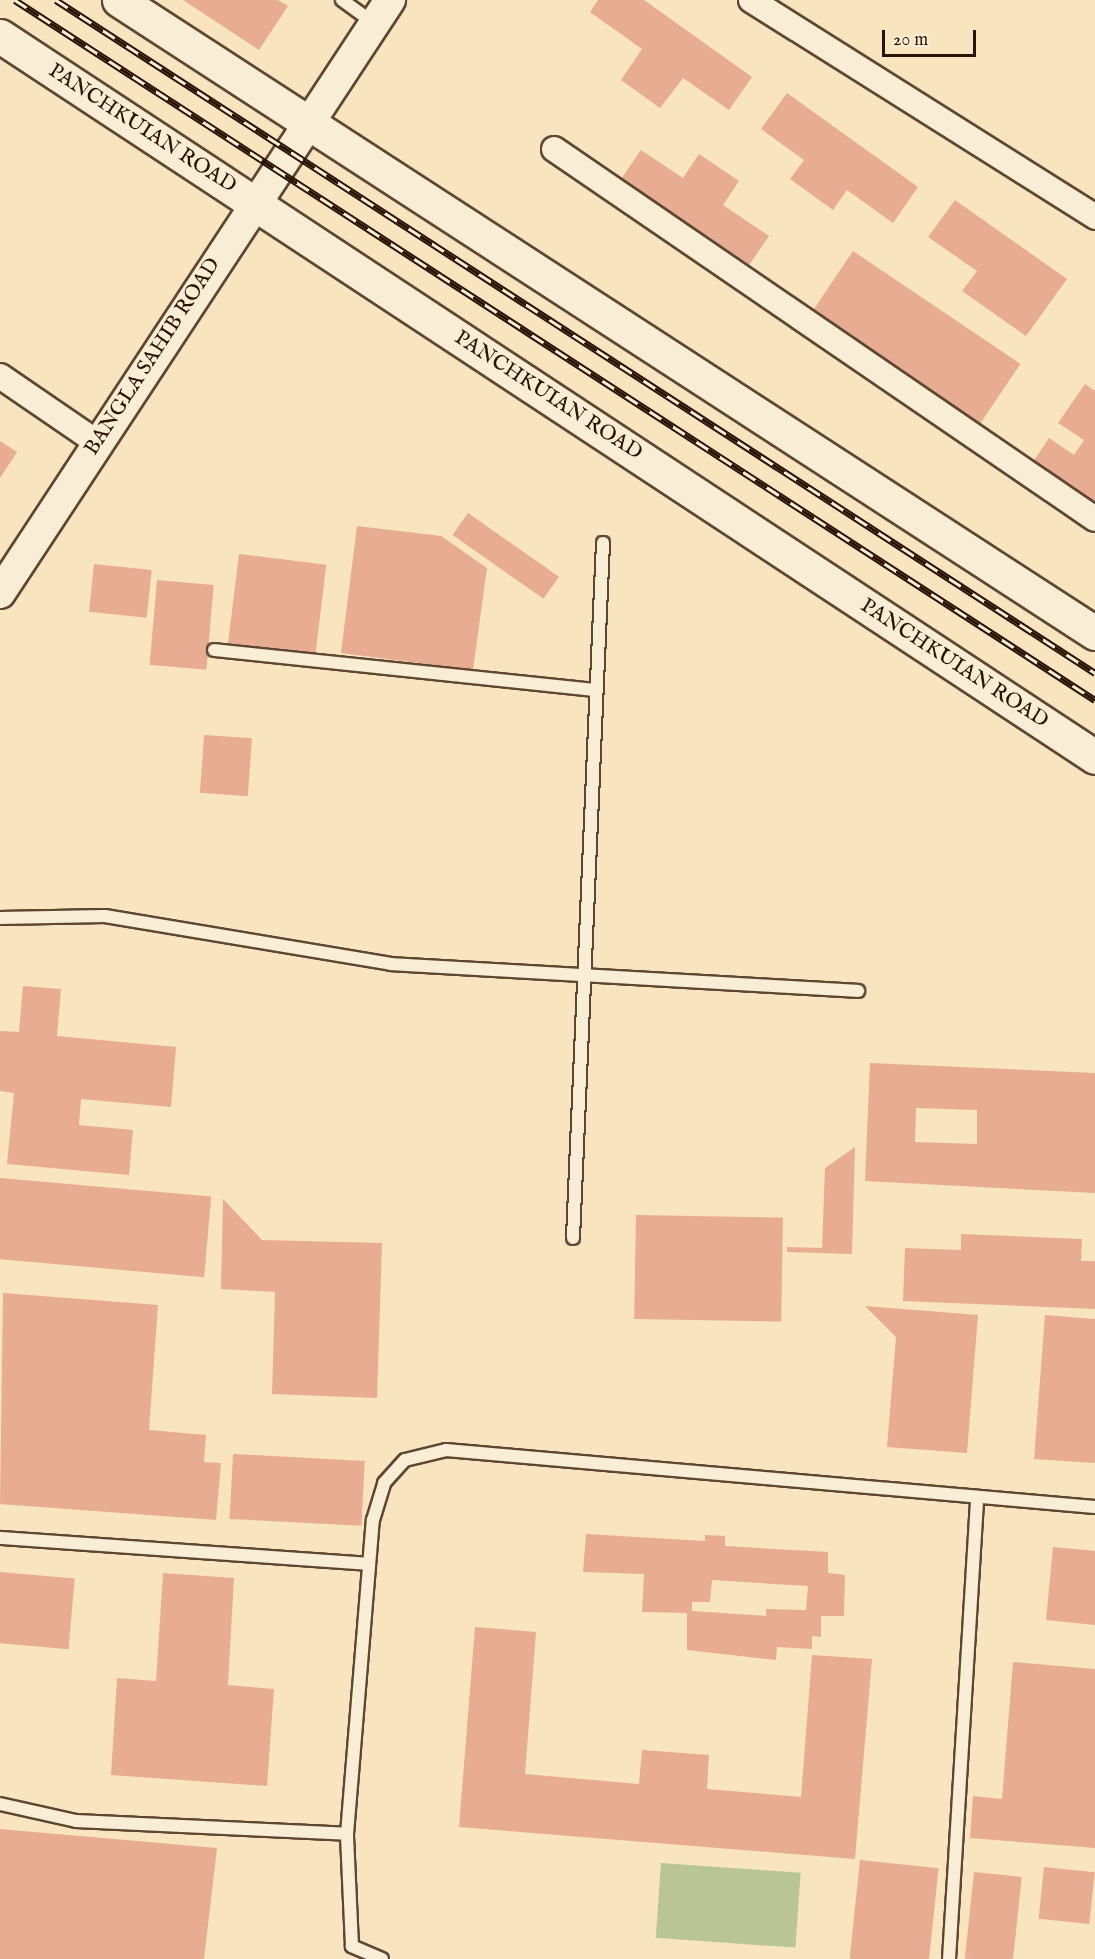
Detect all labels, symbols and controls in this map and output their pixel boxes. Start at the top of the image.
scale bar [885,18,980,56]
text: 20 m [893,29,928,52]
street label: PANCHKUIAN ROAD [43,59,241,199]
street label: BANGLA SAHIB ROAD [80,254,226,460]
street label: PANCHKUIAN ROAD [449,326,647,466]
street label: PANCHKUIAN ROAD [855,594,1053,734]

